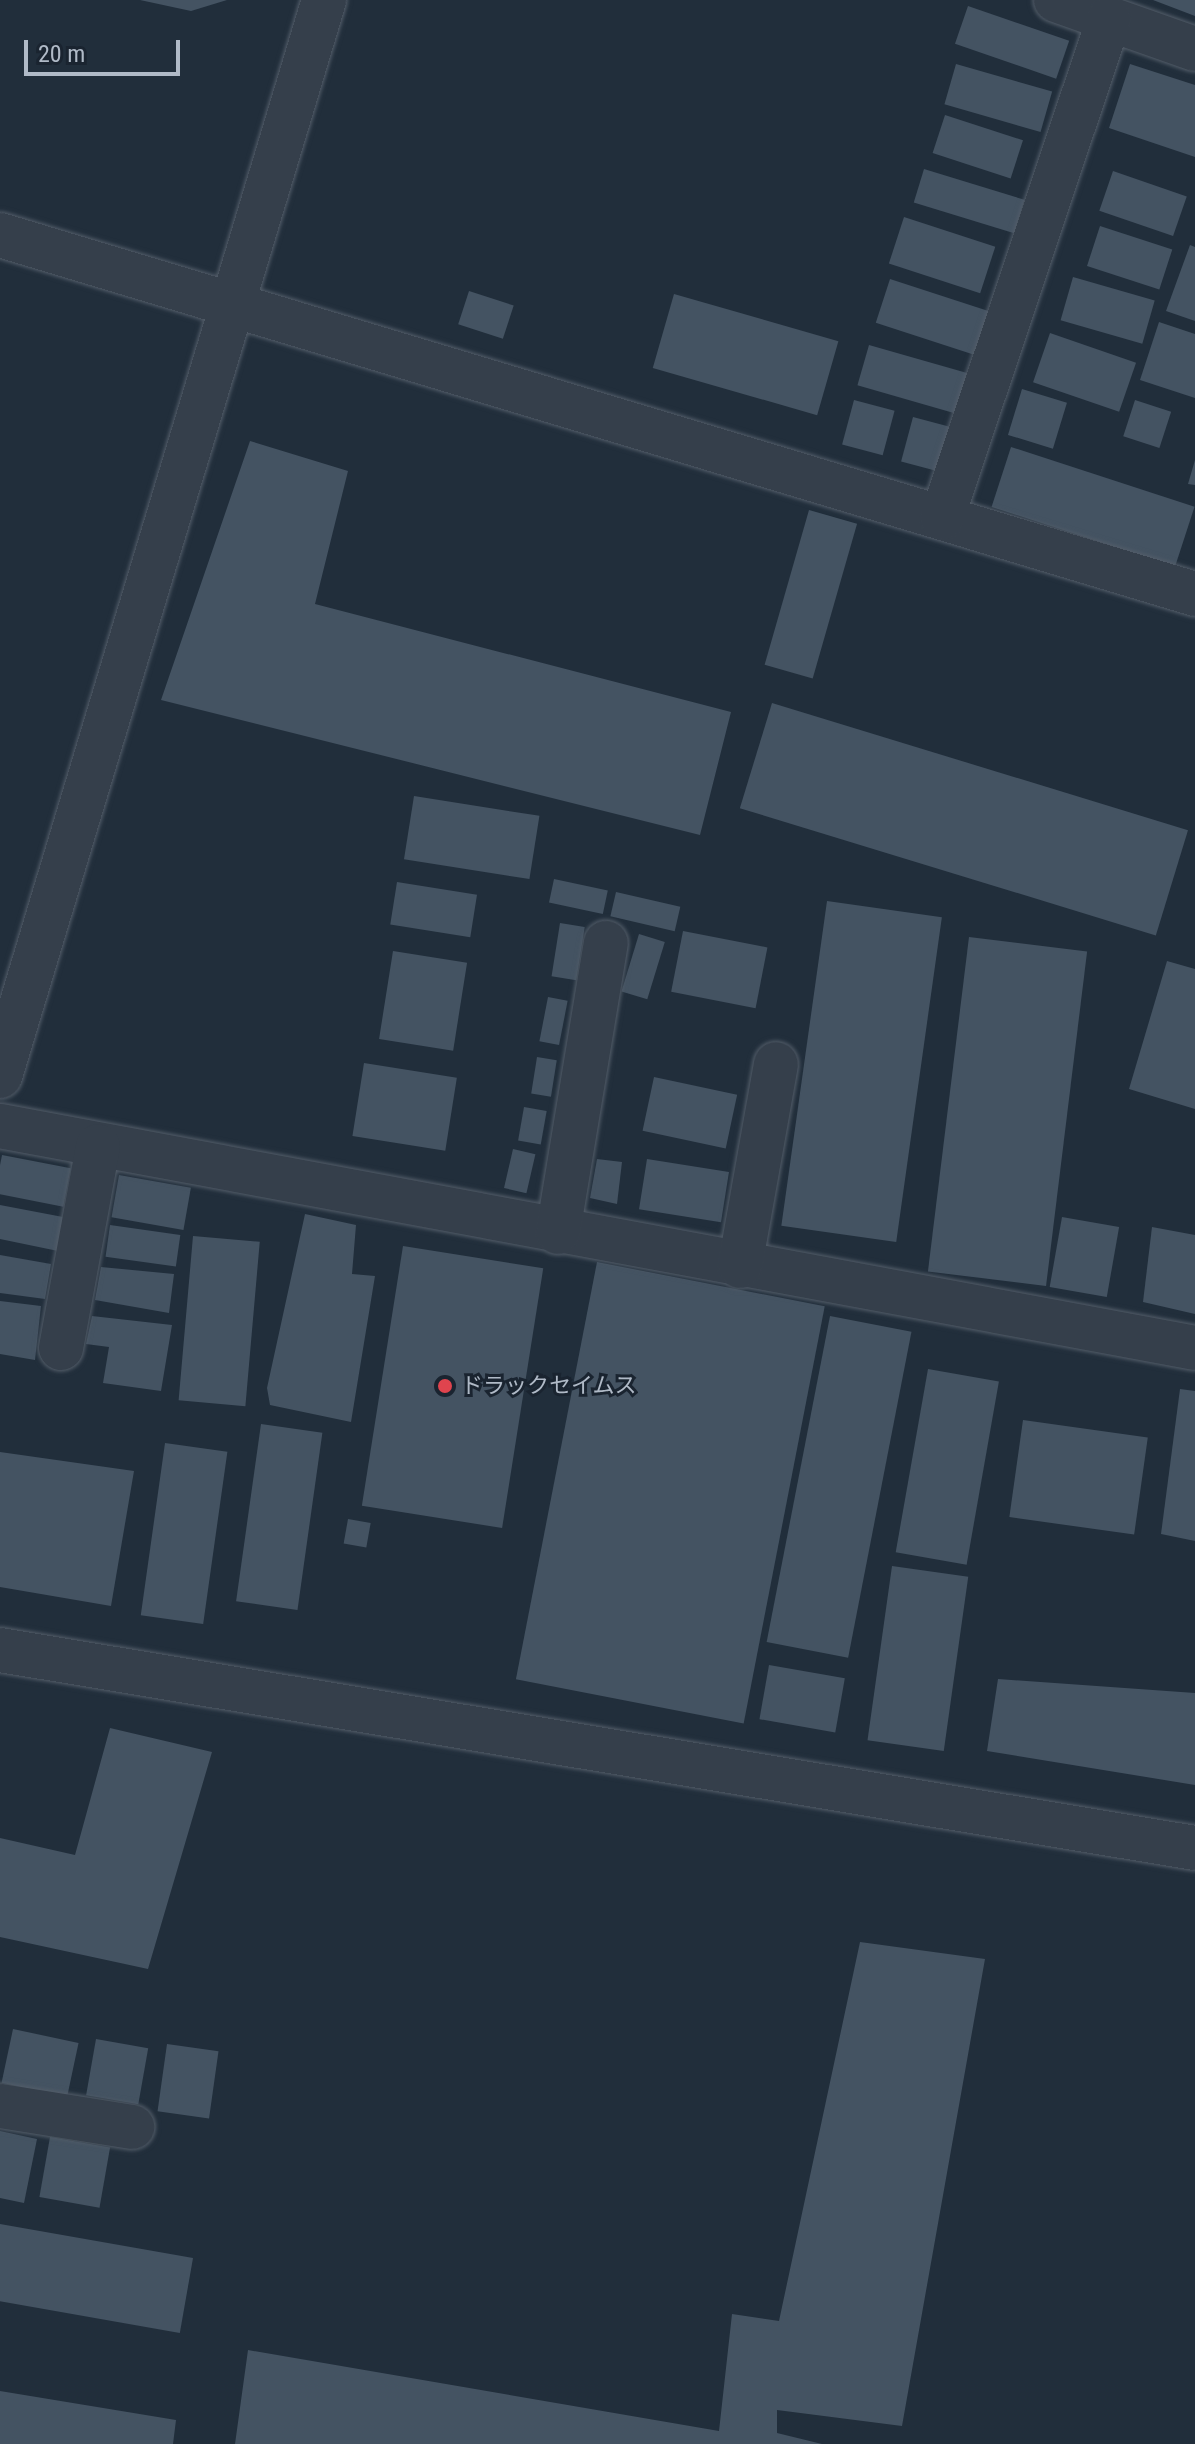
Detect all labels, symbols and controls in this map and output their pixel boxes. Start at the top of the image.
scale bar [28,24,184,74]
text: 20 m [38,40,85,68]
place label: ドラックセイムス [461,1373,637,1399]
marker: ドラックセイムス [436,1377,454,1395]

